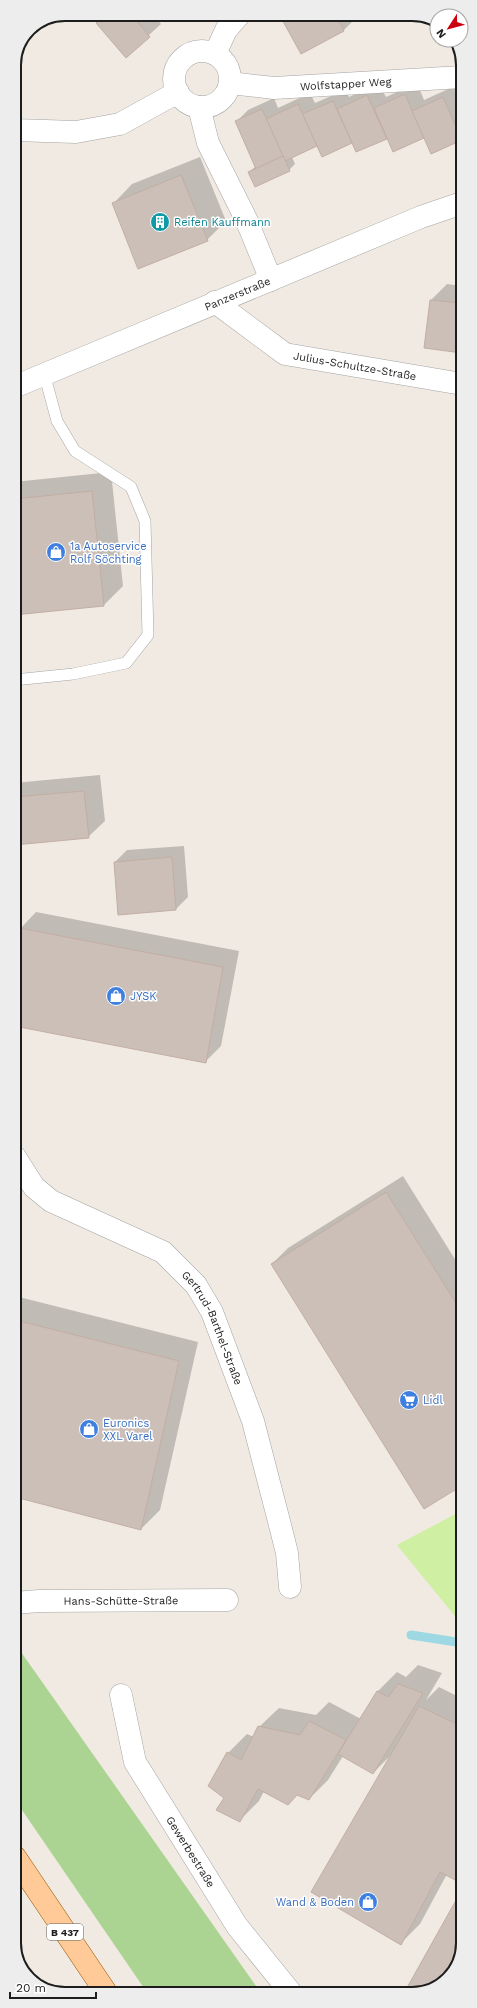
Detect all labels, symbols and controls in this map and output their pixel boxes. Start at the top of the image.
north arrow [429,8,469,48]
text: N [434,26,449,41]
street label: Wolfstapper Weg [300,75,392,93]
building icon: Reifen Kauffmann [149,211,171,233]
place label: Reifen Kauffmann [174,216,271,229]
street label: Panzerstraße [202,274,272,313]
street label: Julius-Schultze-Straße [292,349,417,383]
place label: 1a Autoservice Rolf Söchting [70,540,147,566]
shop icon: 1a Autoservice Rolf Söchting [45,541,67,563]
shop icon: JYSK [105,985,127,1007]
place label: JYSK [130,990,157,1003]
street label: Gertrud-Barthel-Straße [179,1268,245,1387]
supermarket icon: Lidl [398,1389,420,1411]
place label: Lidl [423,1394,443,1407]
place label: Euronics XXL Varel [103,1417,153,1443]
shop icon: Euronics XXL Varel [78,1418,100,1440]
street label: Hans-Schütte-Straße [64,1594,178,1607]
street label: Gewerbestraße [164,1814,218,1890]
shop icon: Wand & Boden [357,1891,379,1913]
place label: Wand & Boden [276,1896,354,1909]
road number: B 437 [47,1924,83,1940]
scale bar [10,1974,96,2000]
text: 20 m [16,1981,46,1995]

